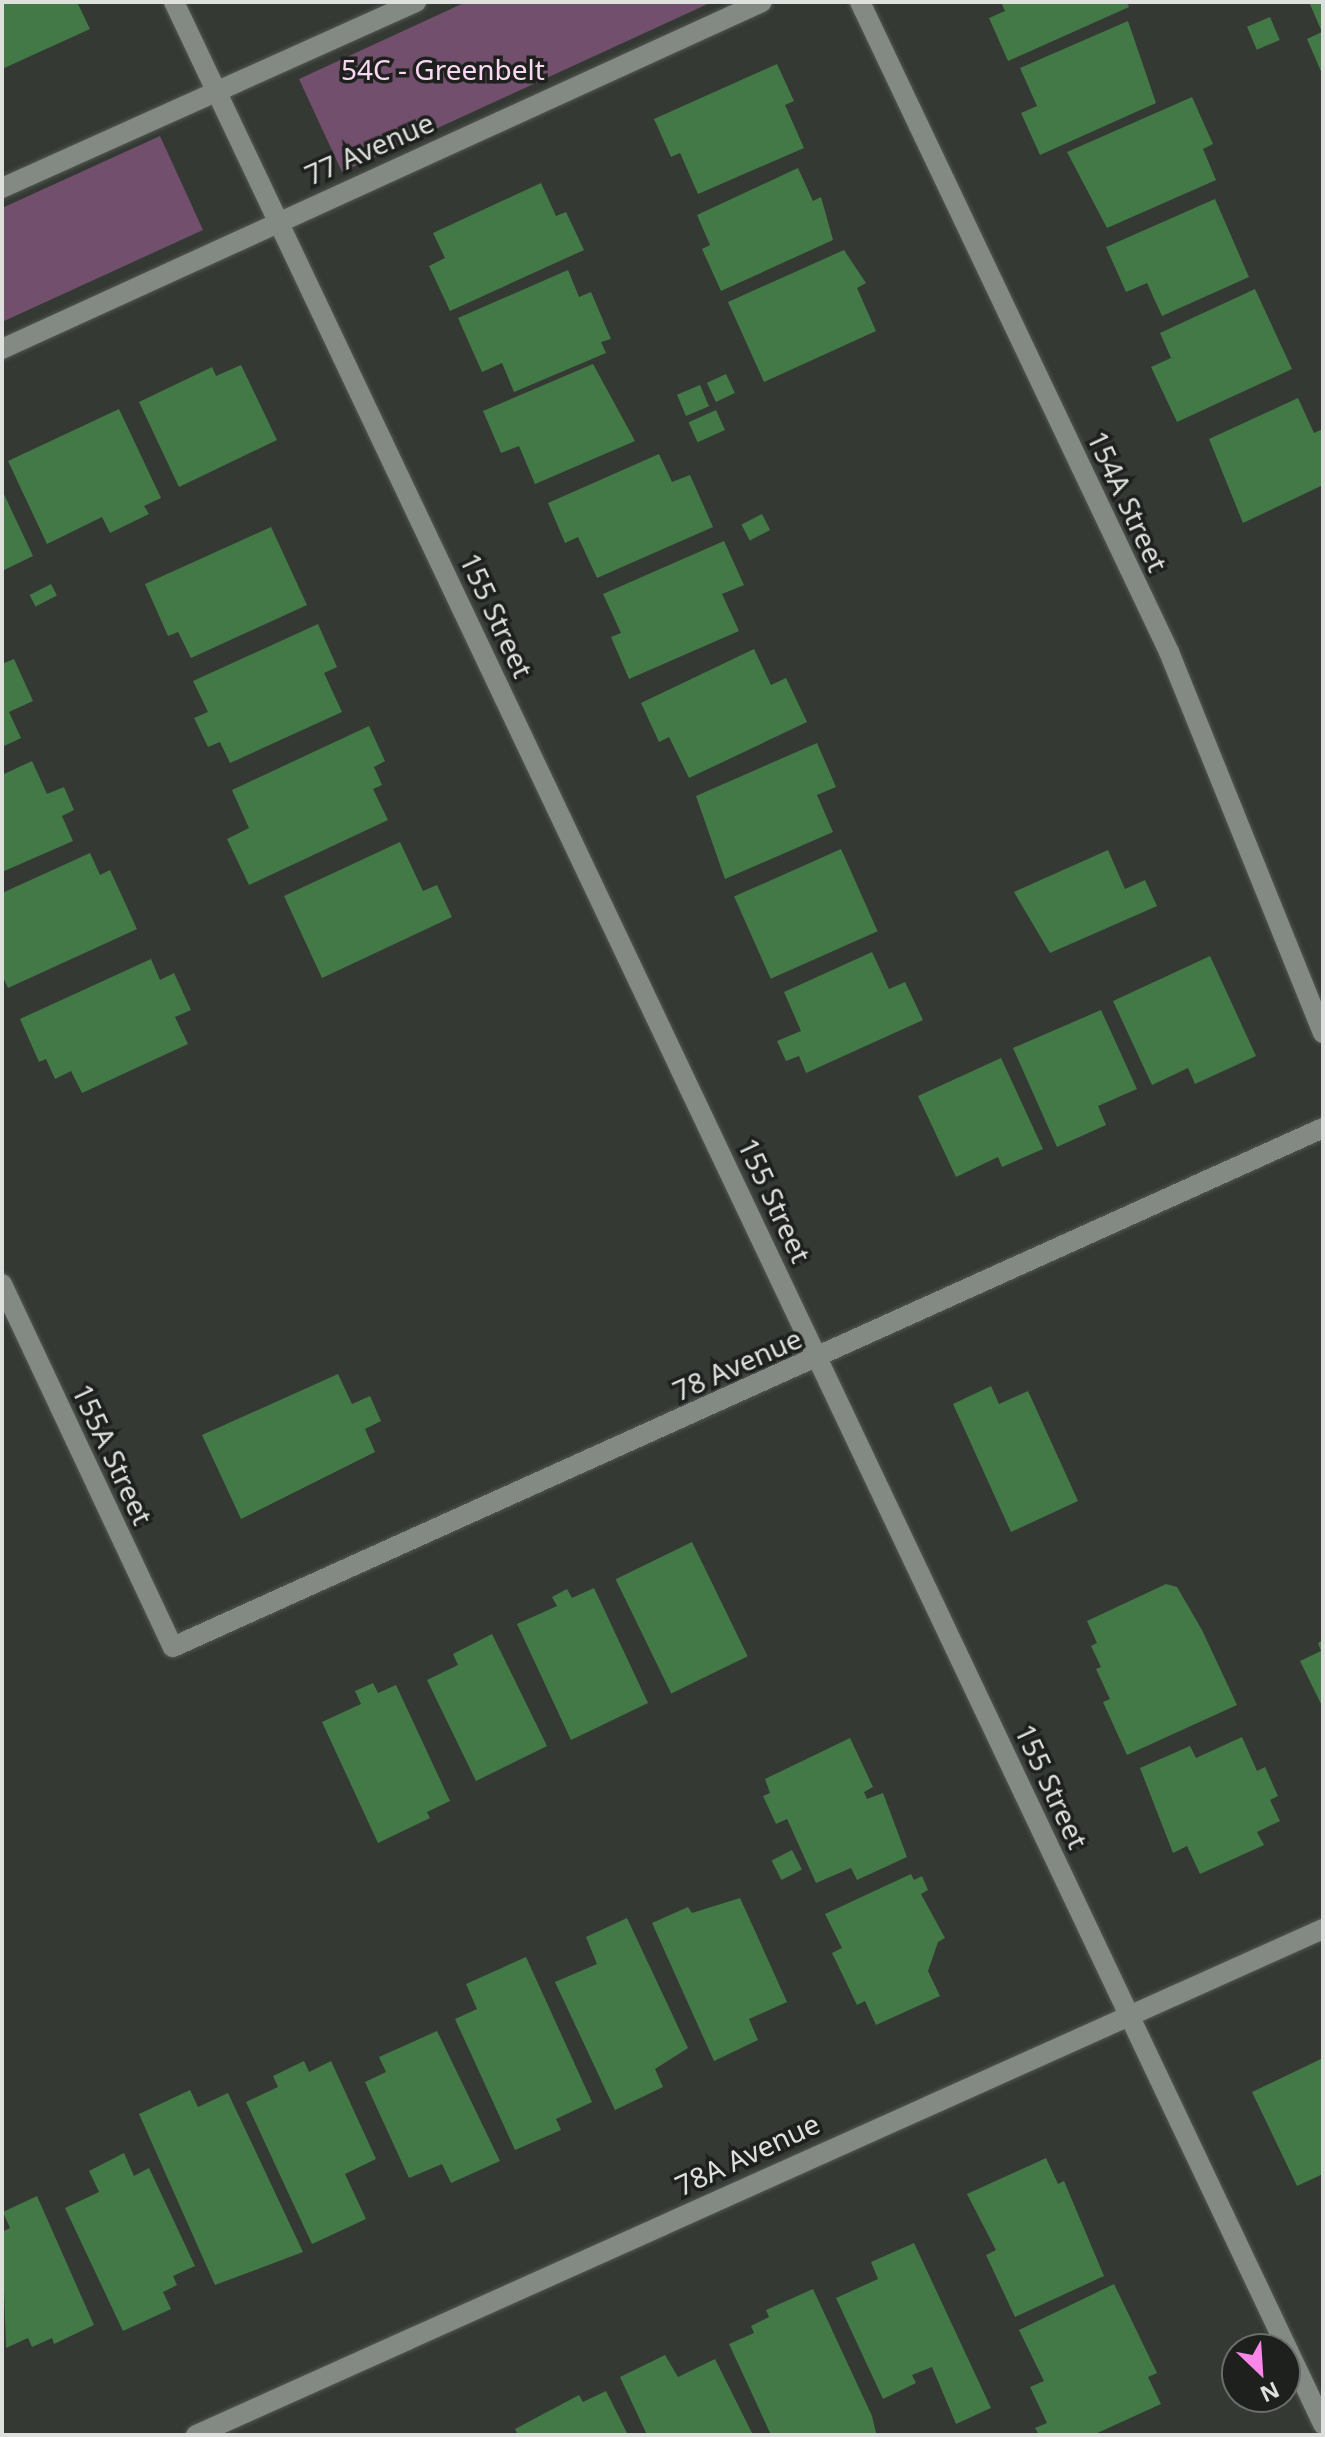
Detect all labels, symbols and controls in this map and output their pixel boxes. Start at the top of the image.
park label: 54C - Greenbelt [341,52,545,86]
street label: 77 Avenue [299,105,439,191]
street label: 154A Street [1081,425,1175,577]
street label: 155 Street [454,547,540,683]
street label: 155 Street [732,1132,818,1268]
street label: 78 Avenue [667,1321,807,1407]
street label: 155A Street [66,1378,160,1530]
street label: 155 Street [1009,1718,1095,1854]
street label: 78A Avenue [669,2106,825,2202]
north arrow [1221,2333,1301,2413]
text: N [1256,2376,1285,2410]

